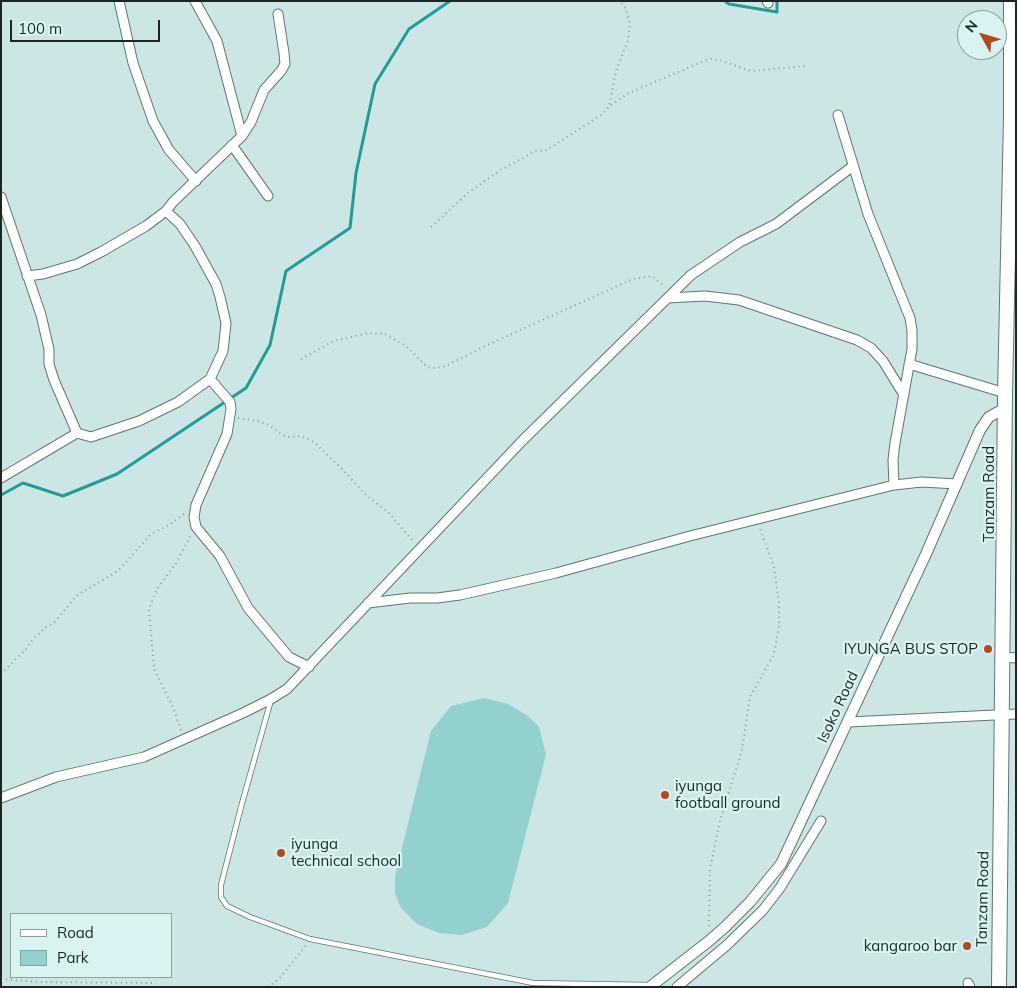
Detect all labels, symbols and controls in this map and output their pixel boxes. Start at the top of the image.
scale bar [12,10,162,42]
north arrow [957,10,1007,60]
text: N [961,16,981,36]
text: 100 m [18,19,62,38]
street label: Tanzam Road [980,446,998,542]
place label: IYUNGA BUS STOP [844,640,978,658]
marker: IYUNGA BUS STOP [982,643,994,655]
street label: Isoko Road [814,668,862,746]
place label: iyunga football ground [675,777,781,812]
marker: iyunga football ground [659,789,671,801]
place label: iyunga technical school [291,835,401,870]
marker: iyunga technical school [275,847,287,859]
street label: Tanzam Road [973,851,993,947]
legend [10,913,172,978]
text: Road [57,923,94,942]
place label: kangaroo bar [864,937,957,955]
marker: kangaroo bar [961,940,973,952]
text: Park [57,948,89,967]

